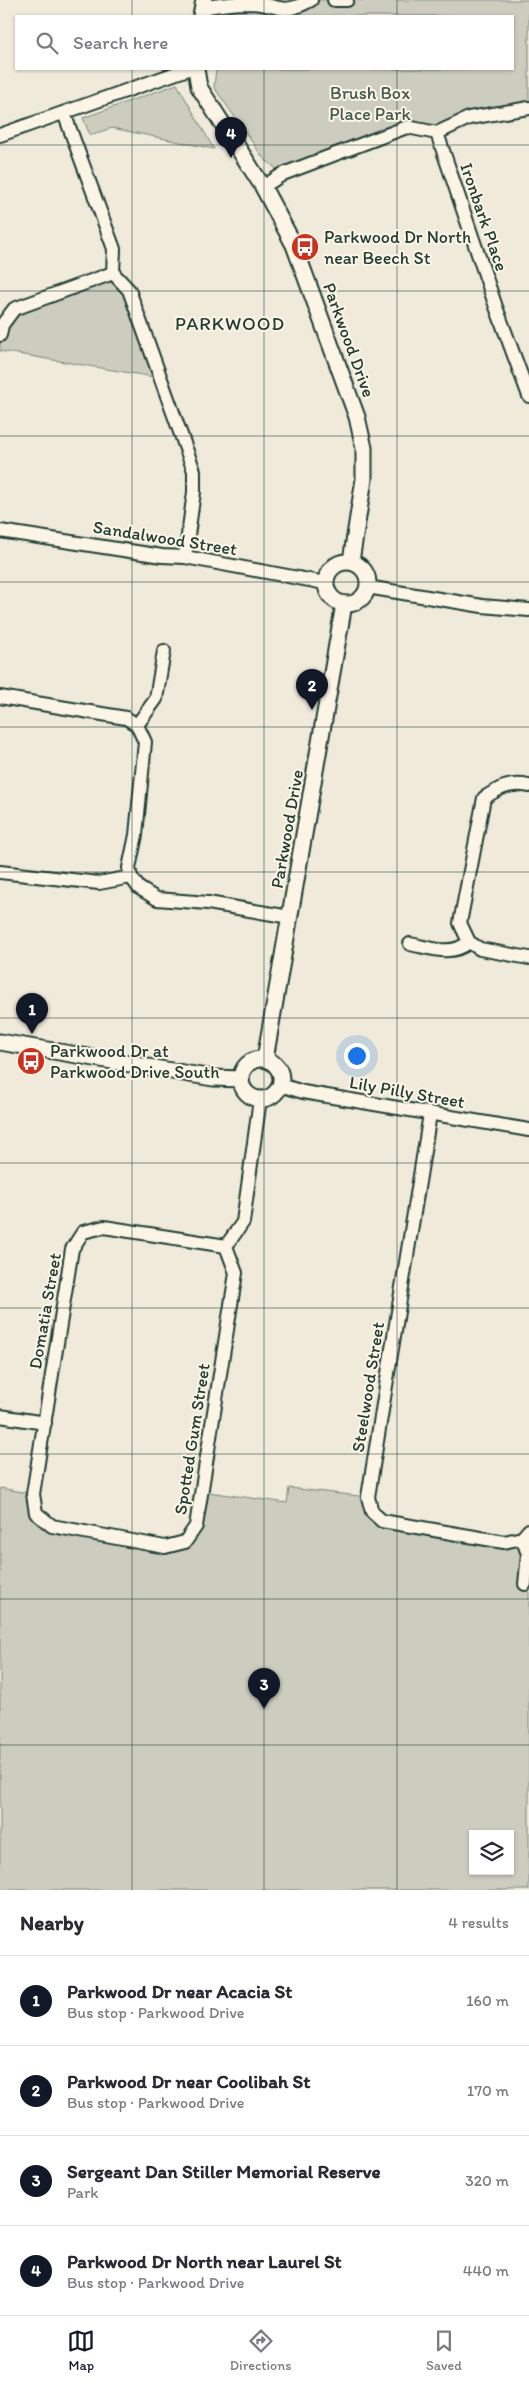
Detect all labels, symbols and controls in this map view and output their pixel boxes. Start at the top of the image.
search box [15,15,514,70]
icon: search [33,29,61,57]
text: Search here [73,31,168,54]
park label: Brush Box Place Park [329,82,411,125]
pin: 4 [215,117,247,158]
street label: Ironbark Place [455,160,513,274]
place label: Parkwood Dr North near Beech St [324,226,471,269]
bus stop icon: Parkwood Dr North near Beech St [290,232,320,262]
street label: Parkwood Drive [318,280,380,400]
district label: PARKWOOD [175,312,285,335]
street label: Sandalwood Street [91,516,239,560]
pin: 2 [296,669,328,710]
street label: Parkwood Drive [266,768,308,890]
pin: 1 [16,993,48,1034]
place label: Parkwood Dr at Parkwood Drive South [50,1040,219,1083]
your location [344,1043,370,1069]
bus stop icon: Parkwood Dr at Parkwood Drive South [16,1046,46,1076]
street label: Lily Pilly Street [348,1071,467,1113]
street label: Domatia Street [24,1251,66,1371]
street label: Steelwood Street [347,1320,389,1454]
street label: Spotted Gum Street [169,1361,215,1516]
pin: 3 [248,1668,280,1709]
map controls [469,1830,514,1875]
button: layers [469,1830,514,1875]
text: Nearby [20,1910,84,1935]
text: 4 results [448,1913,509,1932]
text: Parkwood Dr near Acacia St [67,1980,292,2003]
text: 1 [32,1991,40,2010]
text: 160 m [466,1991,509,2010]
text: Bus stop · Parkwood Drive [67,2003,244,2022]
text: Parkwood Dr near Coolibah St [67,2070,310,2093]
text: 2 [32,2081,40,2100]
text: 170 m [467,2081,509,2100]
text: Bus stop · Parkwood Drive [67,2093,244,2112]
text: Sergeant Dan Stiller Memorial Reserve [67,2160,381,2183]
text: 3 [32,2171,40,2190]
text: 320 m [465,2171,509,2190]
text: Park [67,2183,98,2202]
text: Parkwood Dr North near Laurel St [67,2250,342,2273]
text: 4 [31,2261,41,2280]
text: 440 m [463,2261,509,2280]
text: Bus stop · Parkwood Drive [67,2273,244,2292]
tab: Map [67,2327,95,2374]
tab: Directions [230,2327,291,2374]
tab: Saved [426,2327,462,2374]

